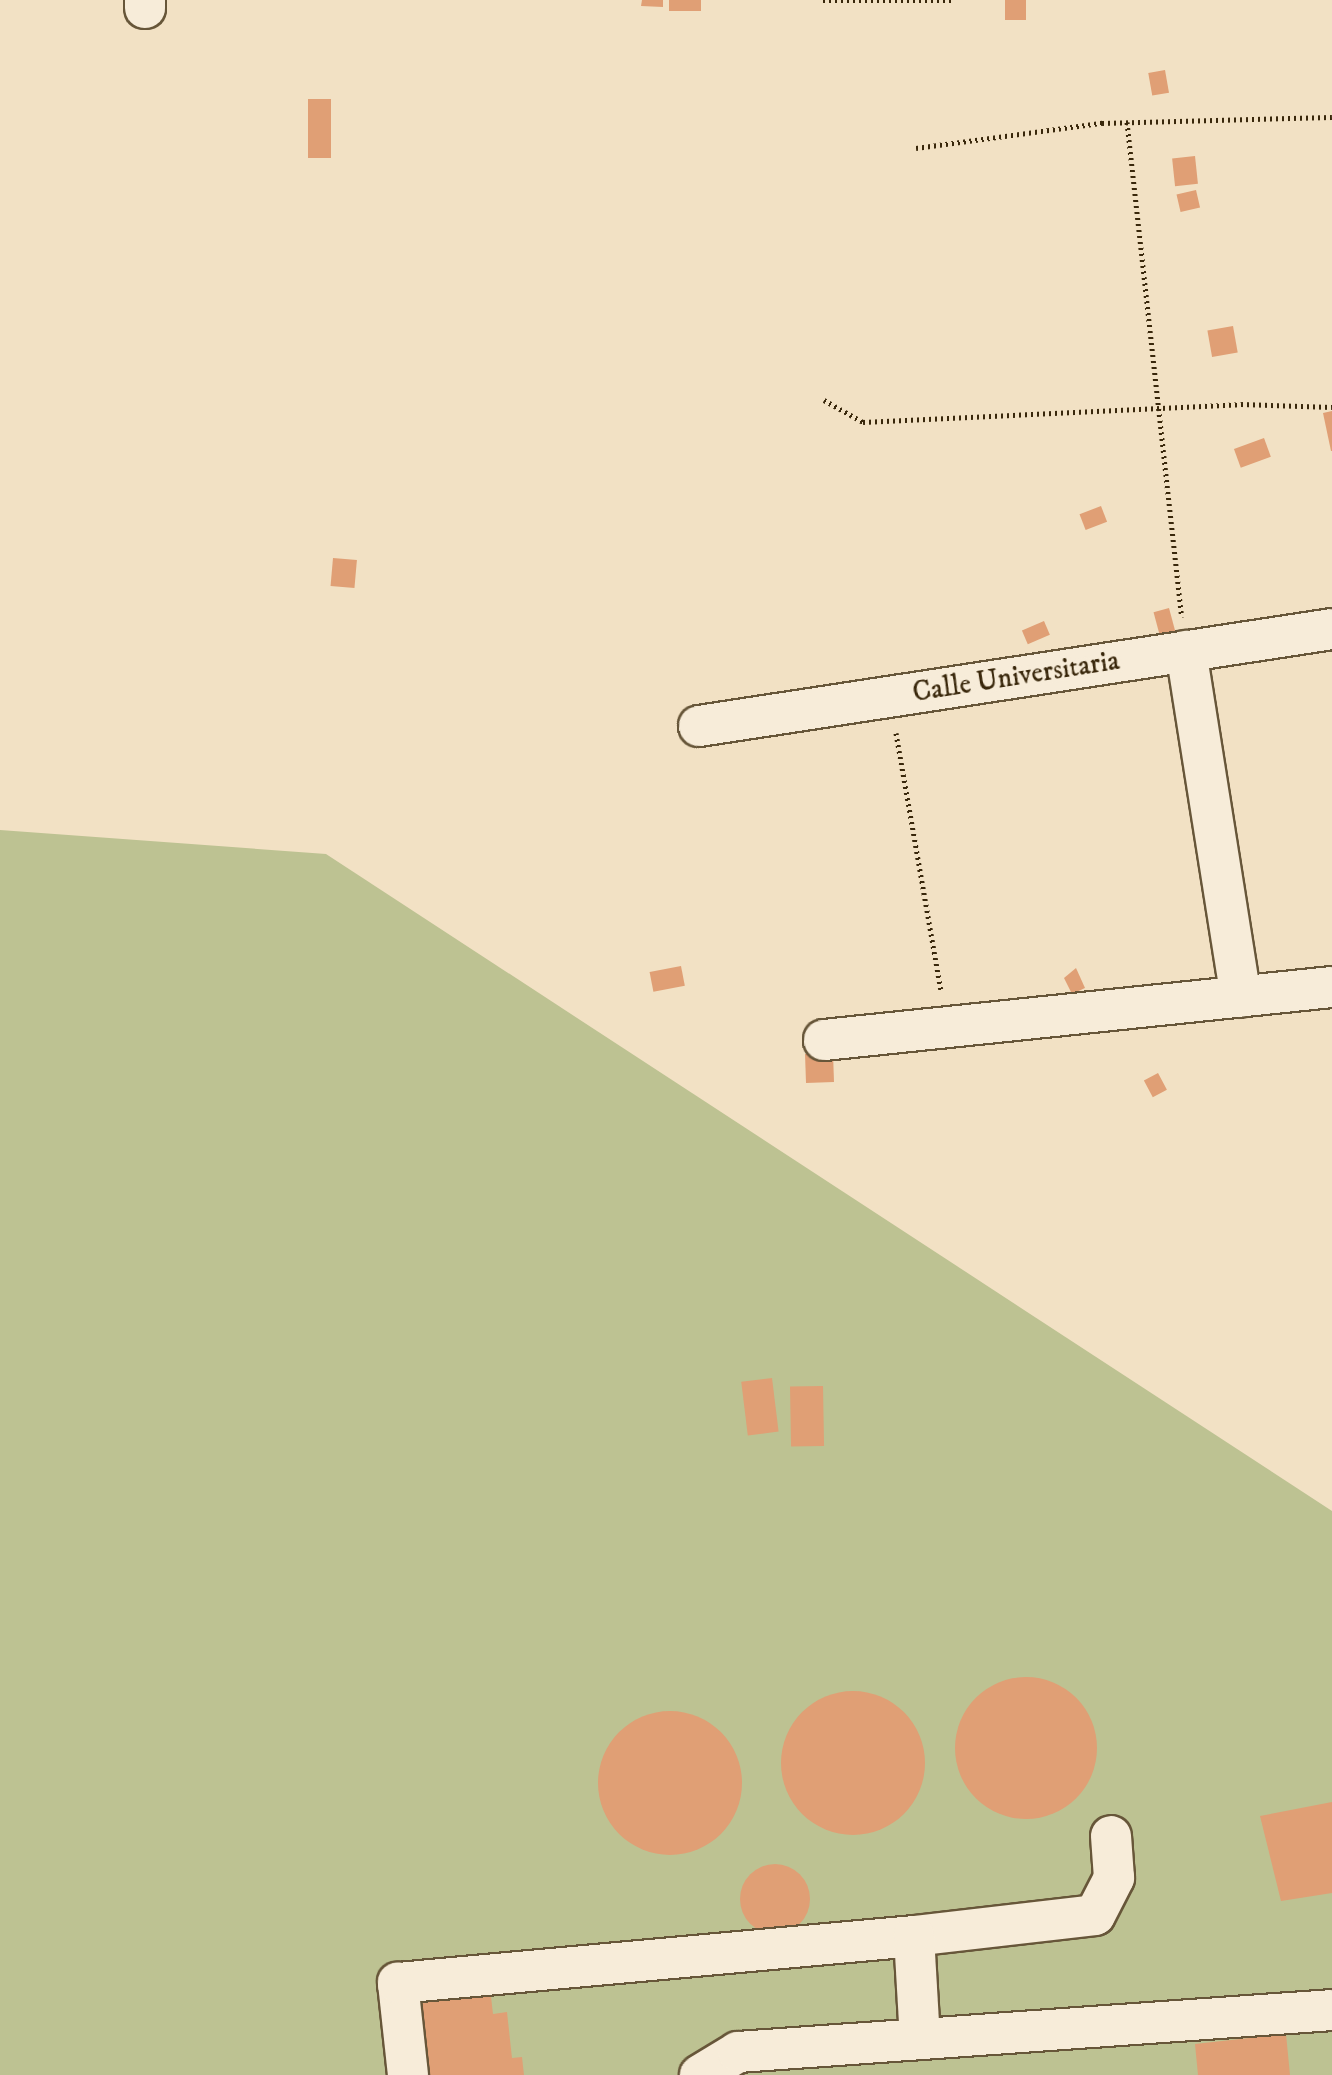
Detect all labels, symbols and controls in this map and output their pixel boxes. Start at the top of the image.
street label: Calle Universitaria [910,644,1122,710]

